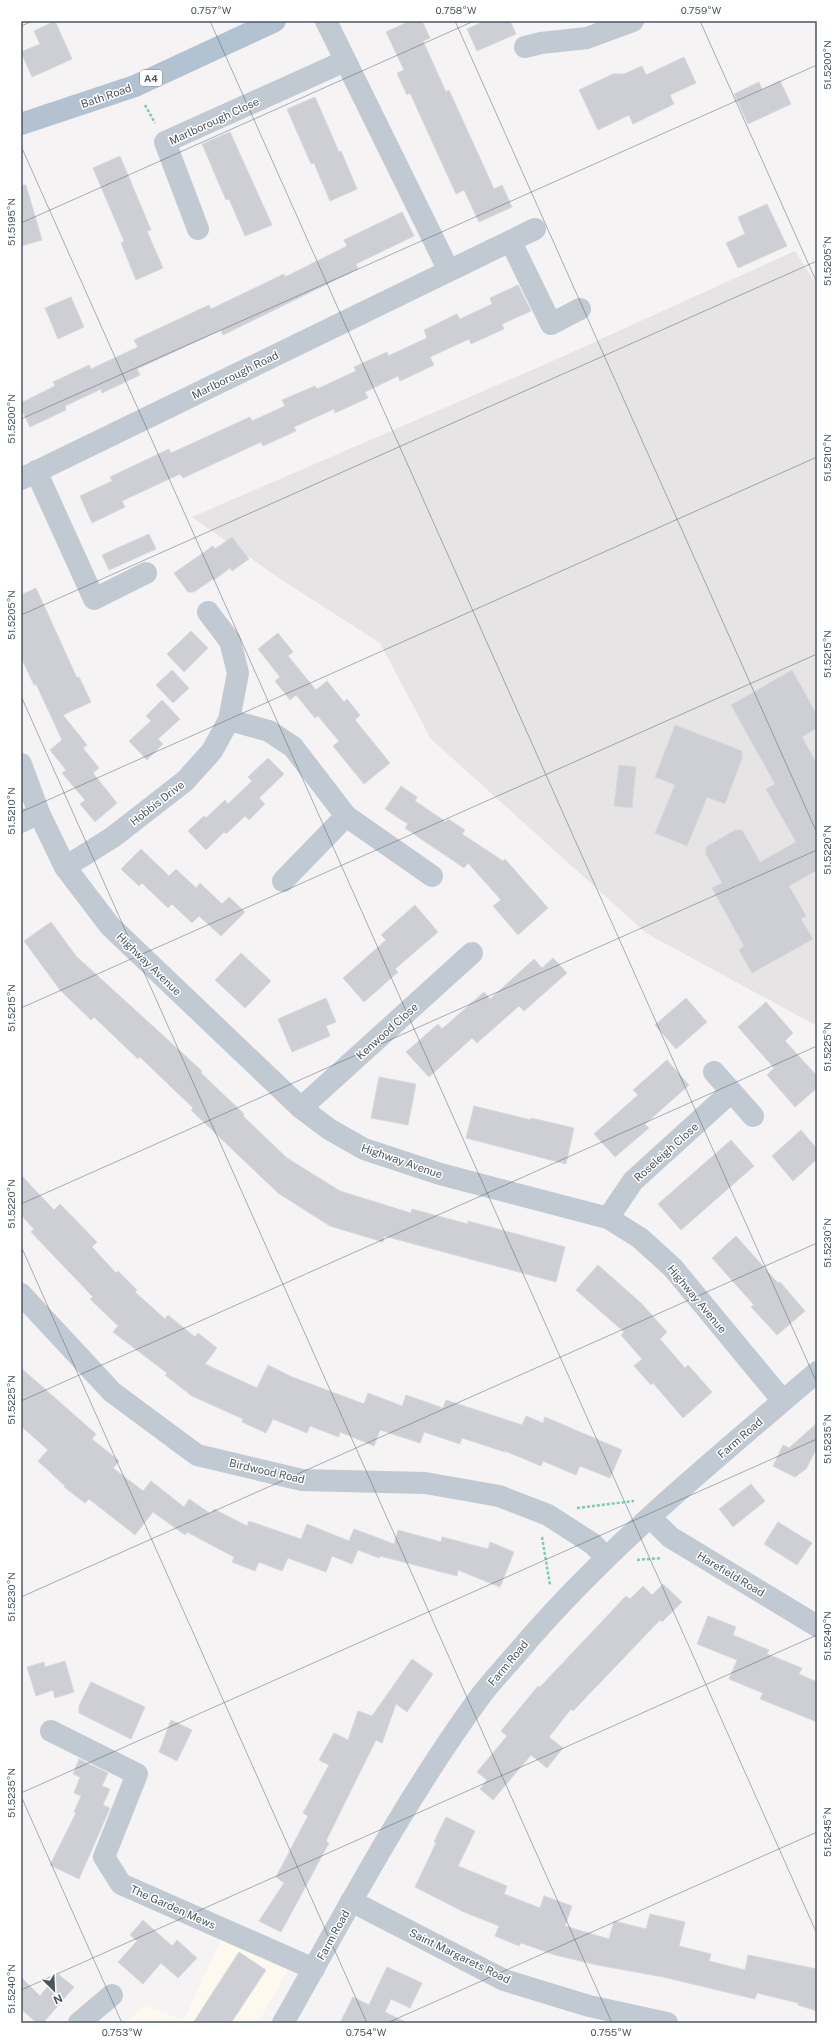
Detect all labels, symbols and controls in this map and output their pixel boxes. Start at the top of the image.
text: 0.757°W [191,4,232,16]
text: 0.758°W [436,4,477,16]
text: 0.759°W [681,4,722,16]
text: 51.5200°N [821,40,833,90]
road number: A4 [140,70,162,86]
street label: Bath Road [79,82,133,110]
street label: Marlborough Close [167,95,261,147]
text: 51.5195°N [5,198,17,246]
text: 51.5205°N [821,236,833,286]
street label: Marlborough Road [190,349,280,401]
text: 51.5200°N [5,394,17,444]
text: 51.5210°N [821,434,833,482]
text: 51.5205°N [5,590,17,640]
text: 51.5215°N [821,630,833,678]
street label: Hobbis Drive [128,778,186,828]
text: 51.5210°N [5,787,17,835]
text: 51.5220°N [821,825,833,875]
street label: Highway Avenue [114,930,184,998]
text: 51.5215°N [5,984,17,1032]
street label: Kenwood Close [354,1000,420,1062]
text: 51.5225°N [821,1022,833,1072]
street label: Roseleigh Close [632,1120,700,1184]
street label: Highway Avenue [360,1142,444,1180]
text: 51.5220°N [5,1179,17,1229]
text: 51.5230°N [821,1218,833,1268]
street label: Highway Avenue [665,1263,729,1335]
text: 51.5225°N [5,1375,17,1425]
text: 51.5235°N [821,1414,833,1464]
street label: Farm Road [715,1415,765,1461]
street label: Birdwood Road [228,1456,306,1486]
street label: Harefield Road [695,1549,767,1599]
text: 51.5230°N [5,1572,17,1622]
text: 51.5240°N [821,1611,833,1661]
street label: Farm Road [486,1638,530,1688]
text: 51.5235°N [5,1768,17,1818]
text: 51.5245°N [821,1807,833,1857]
street label: The Garden Mews [129,1883,218,1931]
street label: Farm Road [314,1908,352,1962]
street label: Saint Margarets Road [408,1926,512,1986]
text: 51.5240°N [5,1964,17,2014]
north arrow [34,1970,74,2010]
text: N [52,1992,64,2006]
text: 0.753°W [102,2026,143,2038]
text: 0.754°W [346,2026,387,2038]
text: 0.755°W [591,2026,632,2038]

